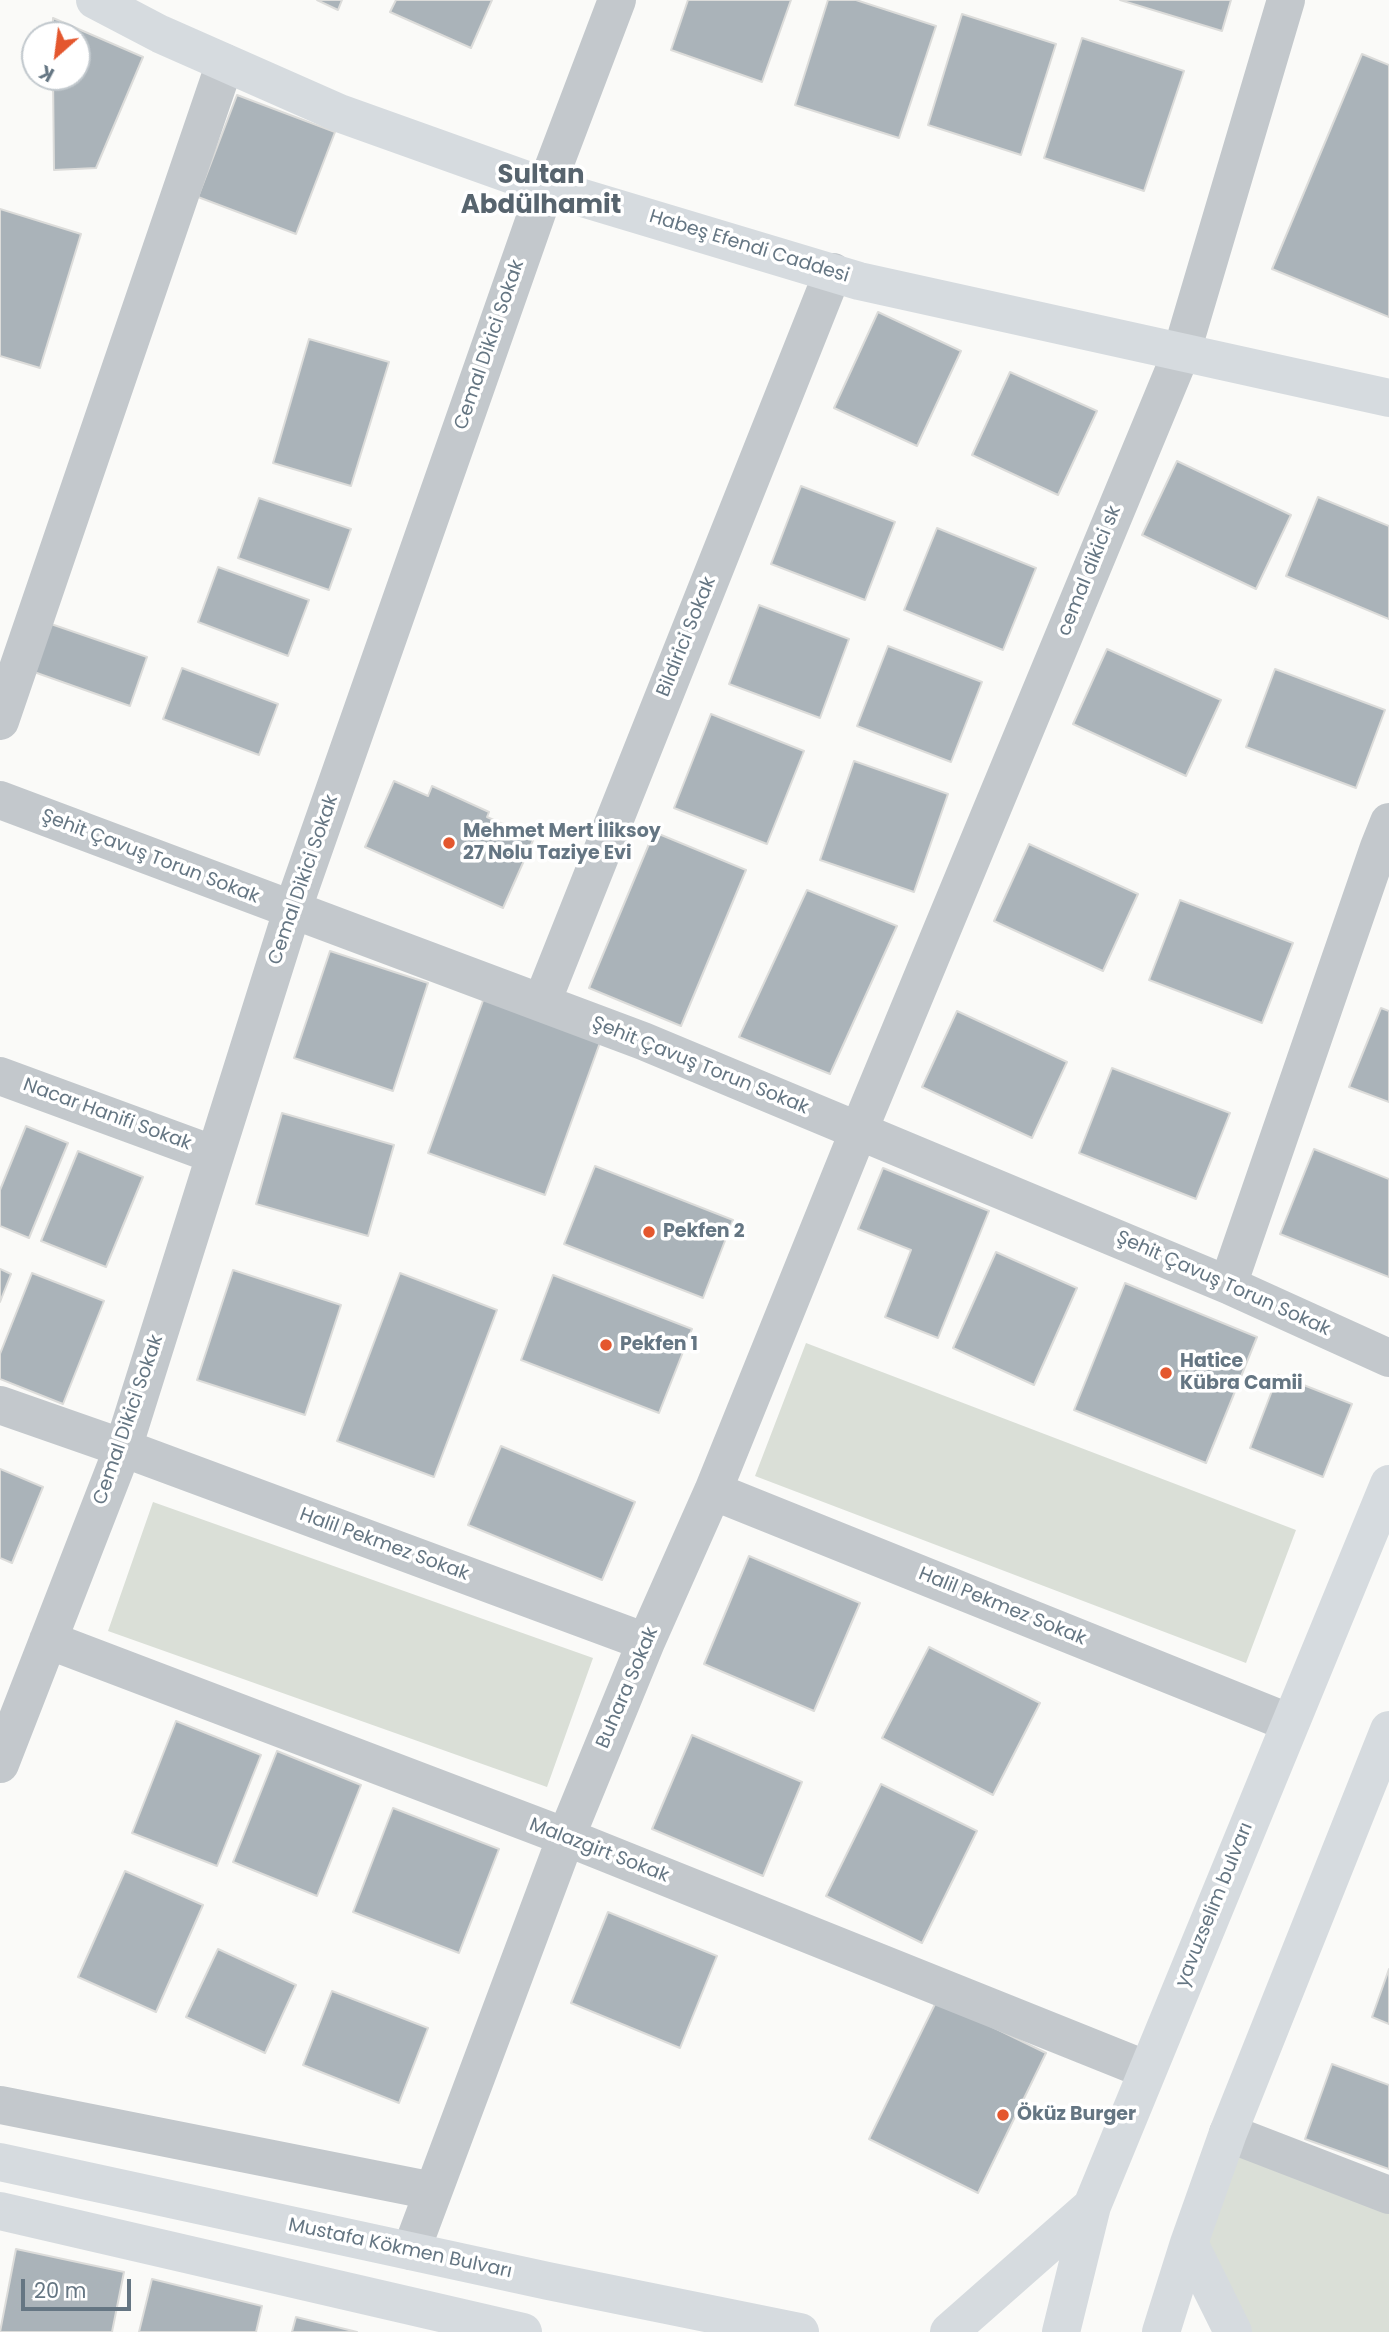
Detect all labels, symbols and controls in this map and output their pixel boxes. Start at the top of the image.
north arrow [21,21,91,91]
text: K [35,58,59,88]
district label: Sultan Abdülhamit [461,160,621,222]
street label: Habeş Efendi Caddesi [646,206,852,288]
street label: Cemal Dikici Sokak [450,257,530,433]
street label: cemal dikici sk [1054,503,1126,639]
street label: Bildirici Sokak [653,574,721,700]
street label: Cemal Dikici Sokak [264,792,344,968]
street label: Şehit Çavuş Torun Sokak [38,805,262,909]
place label: Mehmet Mert İliksoy 27 Nolu Taziye Evi [463,821,661,865]
marker: Mehmet Mert İliksoy 27 Nolu Taziye Evi [441,835,457,851]
street label: Şehit Çavuş Torun Sokak [588,1012,812,1120]
street label: Nacar Hanifi Sokak [20,1074,194,1156]
place label: Pekfen 2 [663,1221,745,1243]
marker: Pekfen 2 [641,1224,657,1240]
street label: Şehit Çavuş Torun Sokak [1113,1226,1333,1342]
street label: Cemal Dikici Sokak [89,1332,169,1508]
place label: Pekfen 1 [620,1334,698,1356]
marker: Pekfen 1 [598,1337,614,1353]
place label: Hatice Kübra Camii [1180,1351,1303,1395]
marker: Hatice Kübra Camii [1158,1365,1174,1381]
street label: Halil Pekmez Sokak [296,1504,472,1586]
street label: Halil Pekmez Sokak [915,1563,1089,1651]
street label: Buhara Sokak [592,1624,664,1752]
street label: Malazgirt Sokak [526,1814,672,1888]
street label: yavuzselim bulvarı [1172,1819,1258,1991]
place label: Öküz Burger [1017,2104,1136,2126]
marker: Öküz Burger [995,2107,1011,2123]
street label: Mustafa Kökmen Bulvarı [286,2214,514,2284]
scale bar [24,2266,135,2310]
text: 20 m [34,2276,87,2305]

